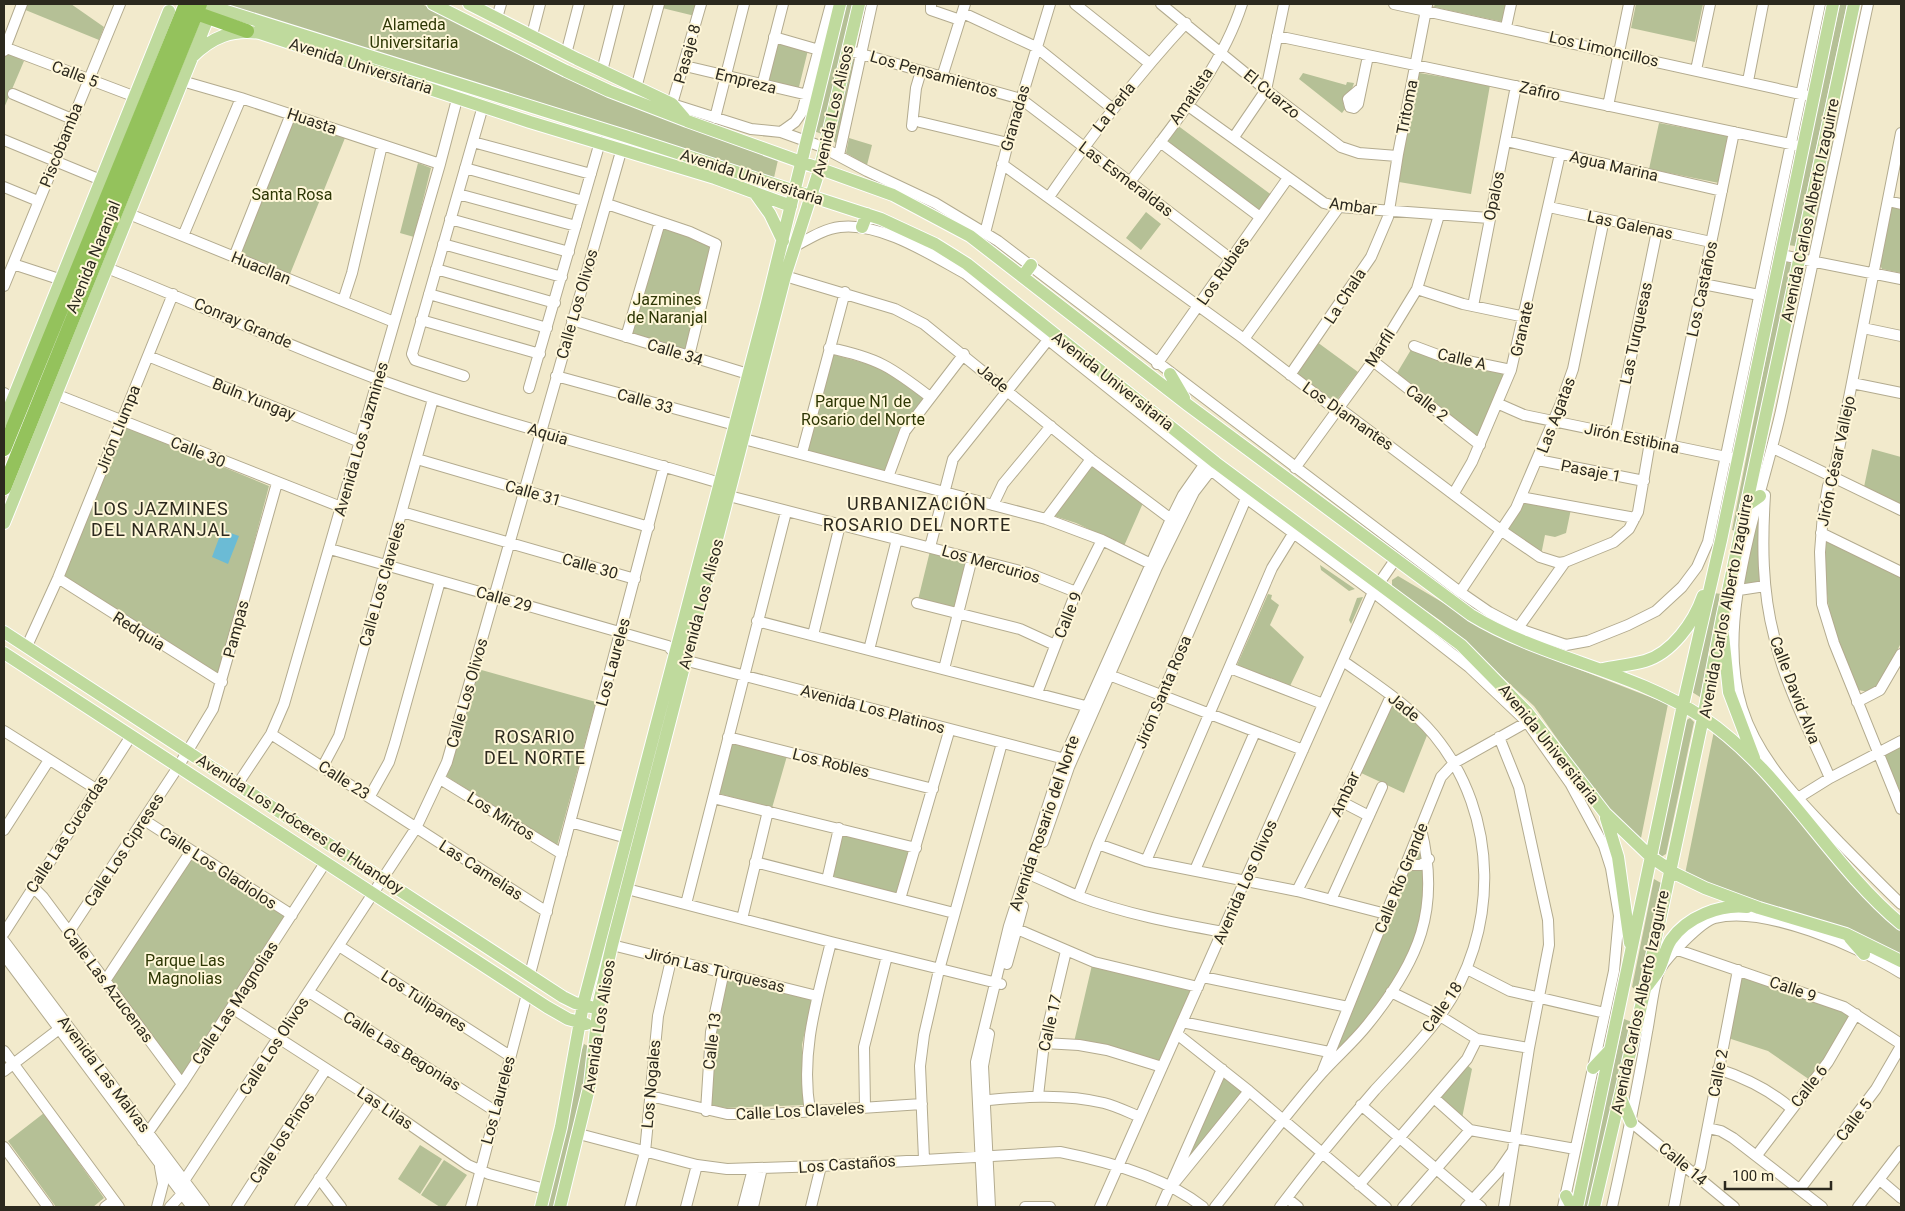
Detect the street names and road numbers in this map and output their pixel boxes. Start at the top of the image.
street label: Pasaje 8 [669,22,705,86]
street label: Los Limoncillos [1547,27,1661,71]
street label: Avenida Universitaria [287,34,435,98]
street label: Avenida Los Alisos [809,43,857,179]
street label: Los Pensamientos [868,47,1000,101]
street label: Calle 5 [49,56,101,92]
street label: Empreza [713,64,779,98]
street label: Amatista [1165,64,1217,128]
street label: El Cuarzo [1240,65,1304,123]
street label: Zafiro [1518,77,1562,105]
street label: La Perla [1089,78,1139,136]
street label: Tritoma [1392,78,1422,136]
street label: Granadas [996,83,1034,153]
street label: Avenida Carlos Alberto Izaguirre [1777,97,1843,323]
street label: Piscobamba [35,100,87,190]
street label: Huasta [285,104,339,138]
street label: Las Esmeraldas [1075,137,1177,221]
street label: Avenida Universitaria [678,145,826,209]
street label: Agua Marina [1568,147,1660,185]
street label: Opalos [1480,170,1508,222]
street label: Ambar [1328,193,1378,219]
street label: Avenida Naranjal [62,198,124,316]
street label: Las Galenas [1585,207,1675,243]
street label: Los Rubies [1193,233,1253,309]
street label: Los Castaños [1683,239,1721,339]
street label: Huacllan [228,247,294,289]
street label: Calle Los Olivos [552,247,602,361]
street label: La Chala [1320,265,1370,327]
street label: Las Turquesas [1616,280,1656,386]
street label: Conray Grande [191,294,295,352]
street label: Granate [1506,300,1538,358]
street label: Marfil [1361,326,1399,370]
street label: Avenida Universitaria [1048,328,1178,434]
street label: Calle 34 [645,335,705,369]
street label: Calle A [1436,344,1489,374]
street label: Jade [973,359,1013,397]
street label: Avenida Los Jazmines [330,360,392,518]
street label: Buln Yungay [210,374,299,424]
street label: Las Agatas [1533,374,1579,456]
street label: Los Diamantes [1299,378,1397,454]
street label: Calle 2 [1402,381,1452,425]
street label: Jirón Llumpa [92,382,144,476]
street label: Calle 33 [615,384,675,418]
street label: Jirón César Vallejo [1813,394,1859,528]
street label: Aquia [526,419,570,449]
street label: Jirón Estibina [1583,419,1681,457]
street label: Calle 30 [168,432,228,472]
street label: Pasaje 1 [1559,456,1623,486]
street label: Calle 31 [503,476,563,510]
street label: Avenida Carlos Alberto Izaguirre [1695,492,1757,720]
street label: Calle Los Claveles [355,519,409,649]
street label: Avenida Los Alisos [674,537,728,671]
street label: Los Mercurios [940,541,1042,587]
street label: Calle 30 [560,549,620,583]
street label: Calle 29 [474,582,534,616]
street label: Calle 9 [1050,589,1086,641]
street label: Pampas [219,598,253,660]
street label: Redquia [109,608,169,654]
street label: Los Laureles [592,616,634,708]
street label: Jirón Santa Rosa [1131,633,1195,751]
street label: Calle David Alva [1766,634,1824,746]
street label: Calle Los Olivos [442,636,492,750]
street label: Avenida Universitaria [1495,680,1603,808]
street label: Avenida Los Platinos [799,681,947,737]
street label: Jade [1384,689,1424,725]
street label: Avenida Rosario del Norte [1005,733,1083,913]
street label: Los Robles [791,744,871,782]
street label: Avenida Los Próceres de Huandoy [193,750,407,898]
street label: Calle 23 [315,756,373,804]
street label: Ambar [1326,768,1364,820]
street label: Calle Las Cucardas [22,772,112,896]
street label: Los Mirtos [464,788,538,844]
street label: Calle Los Cipreses [80,790,168,910]
street label: Avenida Los Olivos [1209,817,1281,947]
street label: Calle Río Grande [1370,820,1432,936]
street label: Calle Los Gladiolos [156,823,280,913]
street label: Las Camelias [436,836,526,904]
street label: Avenida Carlos Alberto Izaguirre [1607,889,1673,1115]
street label: Calle Las Azucenas [59,924,157,1046]
street label: Calle Las Magnolias [188,938,282,1068]
street label: Jirón Las Turquesas [643,943,787,997]
street label: Avenida Los Alisos [579,958,619,1094]
street label: Los Tulipanes [378,966,470,1036]
street label: Calle 9 [1767,972,1819,1006]
street label: Calle 18 [1418,978,1466,1036]
street label: Calle Los Olivos [235,993,313,1099]
street label: Calle 17 [1034,993,1066,1053]
street label: Calle Las Begonias [340,1007,464,1095]
street label: Calle 13 [699,1011,725,1071]
street label: Avenida Las Malvas [54,1012,154,1136]
street label: Los Nogales [638,1039,664,1129]
street label: Calle 2 [1704,1047,1732,1099]
street label: Los Laureles [477,1054,519,1146]
street label: Calle 6 [1787,1061,1831,1111]
street label: Las Lilas [354,1083,416,1133]
street label: Calle los Pinos [245,1089,319,1187]
street label: Calle 5 [1832,1095,1876,1145]
street label: Calle Los Claveles [735,1098,865,1124]
street label: Calle 14 [1655,1138,1711,1190]
street label: Los Castaños [798,1151,896,1177]

